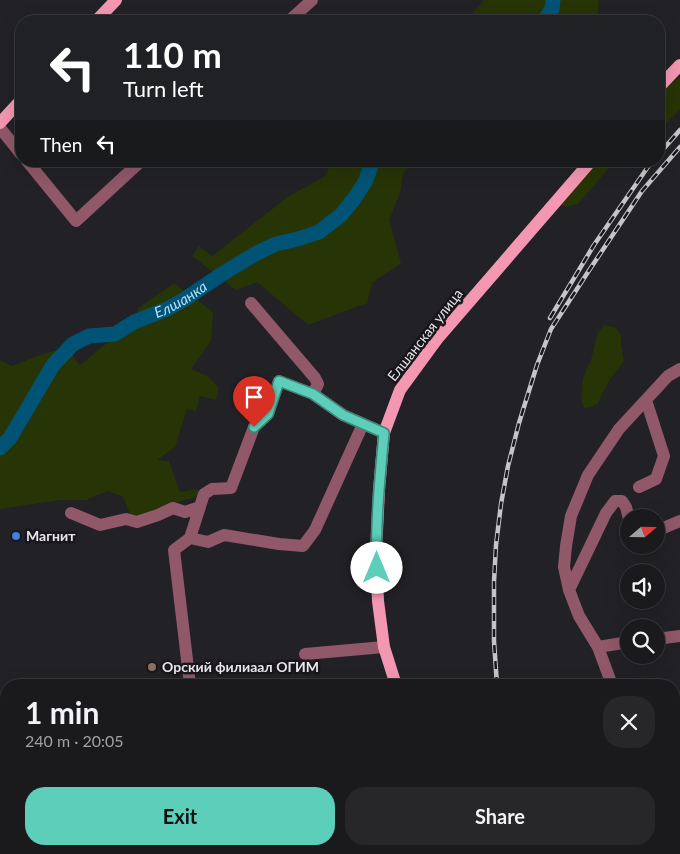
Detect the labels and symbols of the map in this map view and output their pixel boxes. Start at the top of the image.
water label: Елшанка [151,277,210,321]
street label: Елшанская улица [383,285,466,384]
pin [233,376,275,427]
north arrow [620,509,665,554]
place label: Магнит [26,527,76,544]
marker: Магнит [10,530,22,542]
position arrow [350,541,402,593]
place label: Орский филиаал ОГИМ [162,658,319,675]
marker: Орский филиаал ОГИМ [146,661,158,673]

